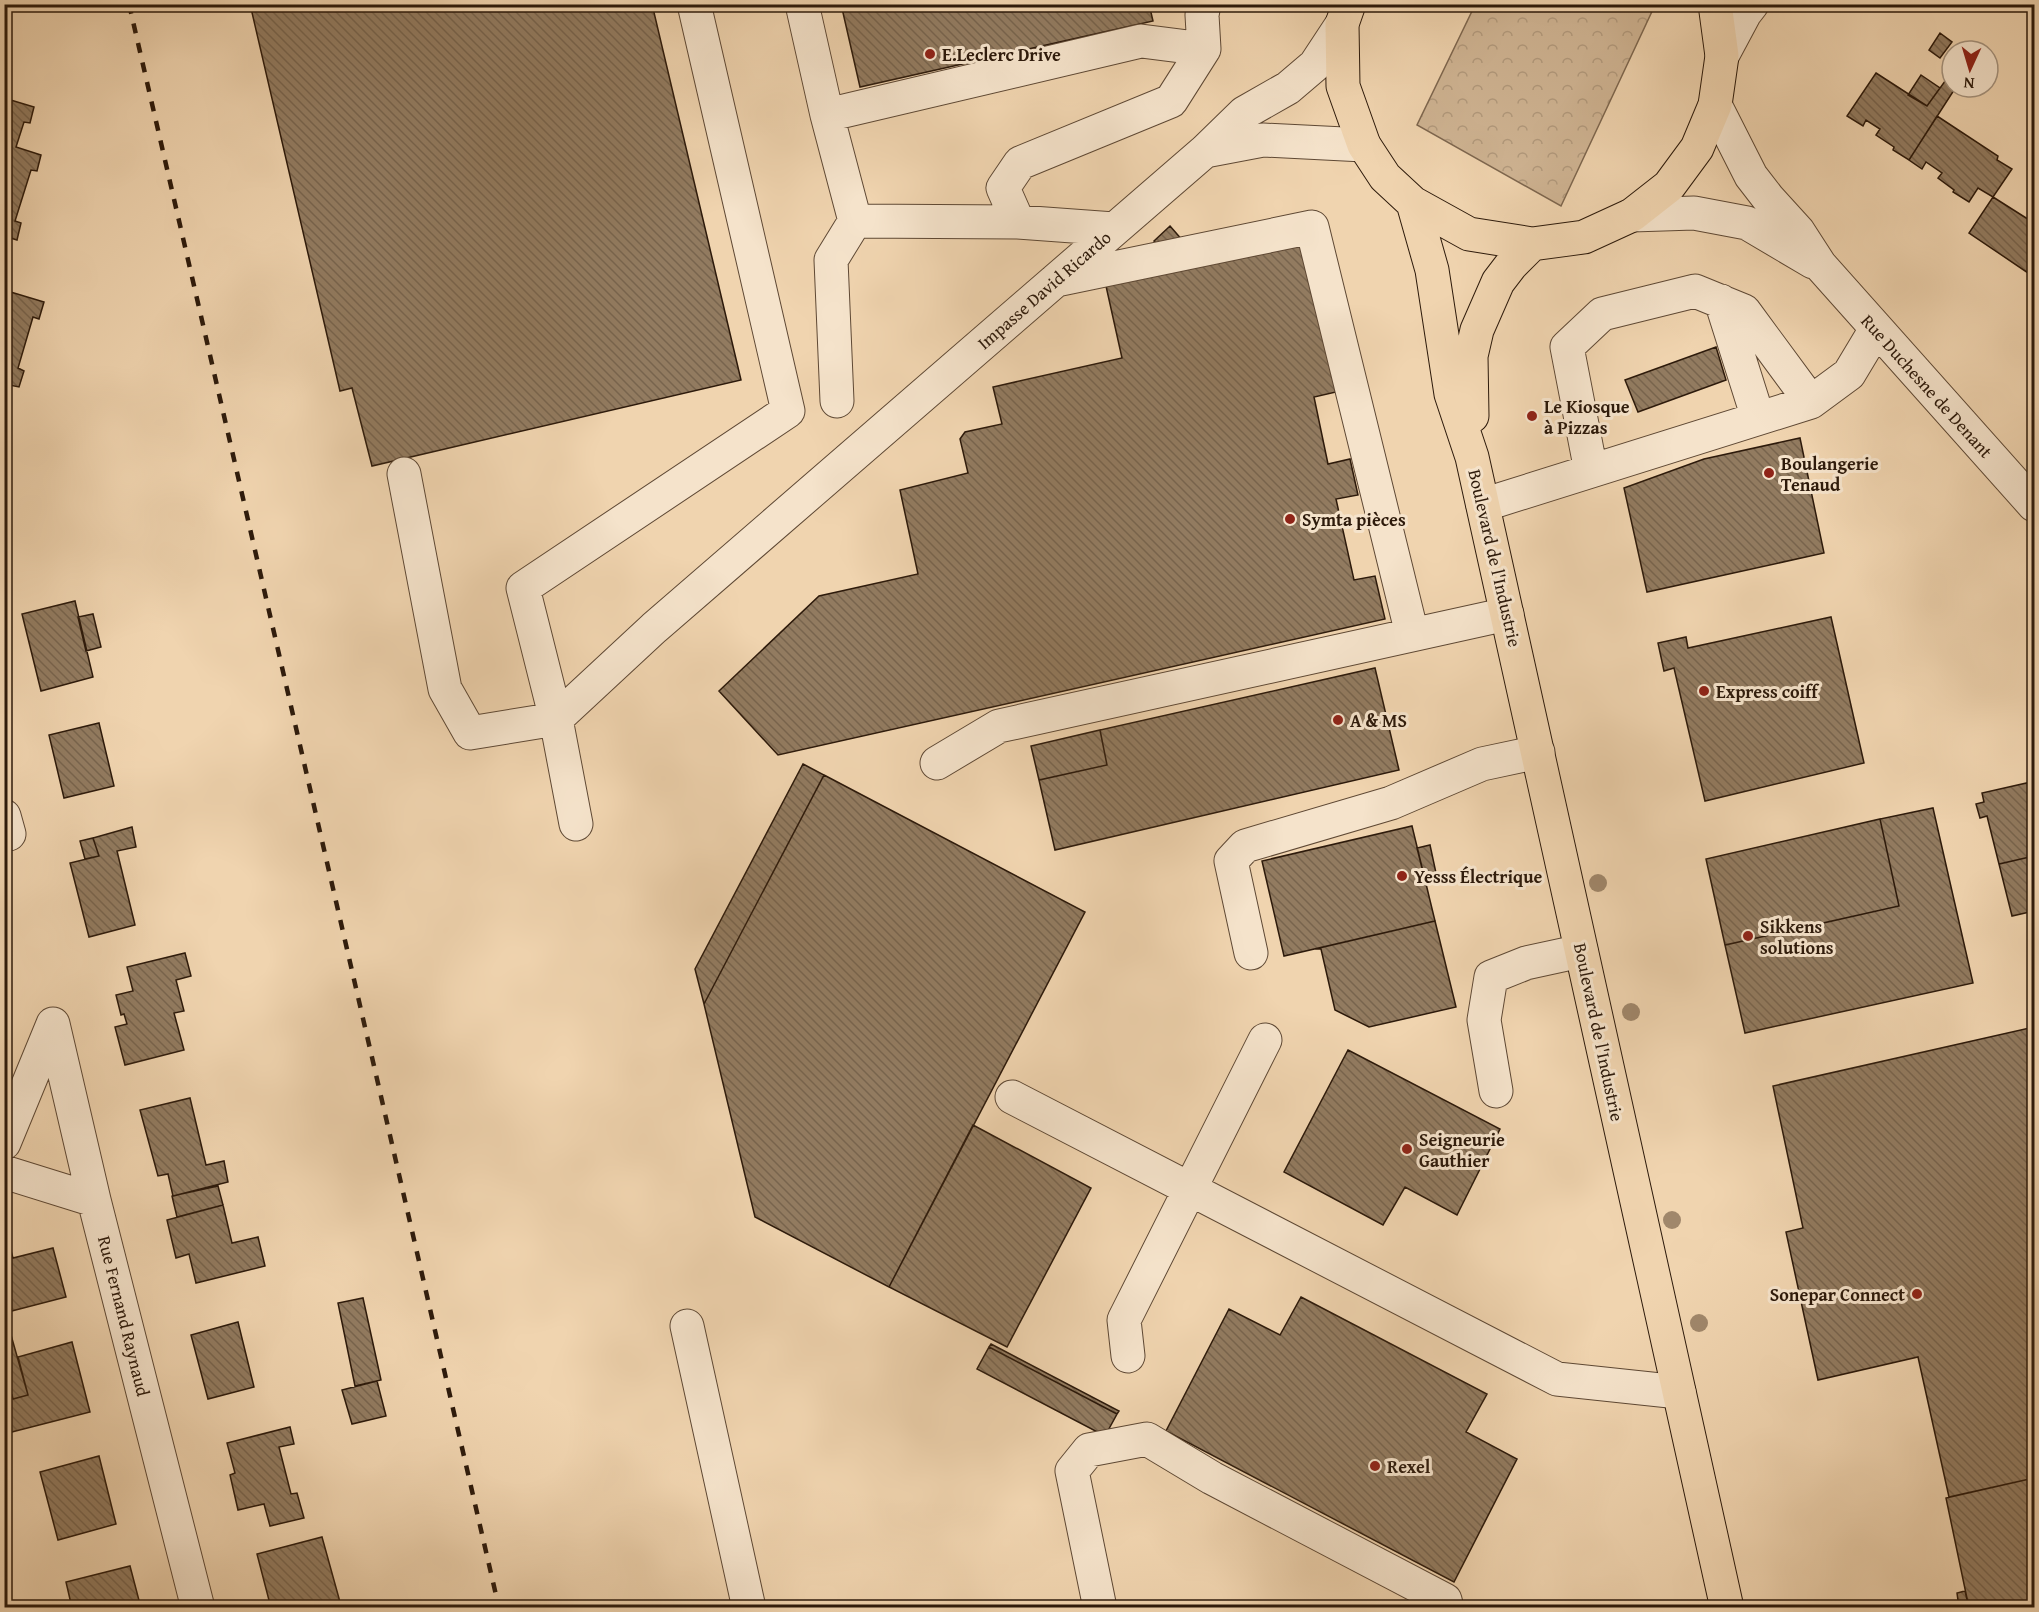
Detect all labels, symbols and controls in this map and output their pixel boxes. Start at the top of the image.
north arrow [1940,39,2000,99]
place label: E.Leclerc Drive [942,41,1061,68]
marker: E.Leclerc Drive [923,47,937,61]
text: N [1962,72,1975,96]
street label: Impasse David Ricardo [971,224,1117,356]
street label: Rue Duchesne de Denant [1855,308,2000,464]
place label: Le Kiosque à Pizzas [1544,393,1630,441]
marker: Le Kiosque à Pizzas [1525,409,1539,423]
place label: Boulangerie Tenaud [1781,450,1879,498]
street label: Boulevard de l'Industrie [1461,466,1529,650]
marker: Boulangerie Tenaud [1762,466,1776,480]
place label: Symta pièces [1302,506,1406,533]
marker: Symta pièces [1283,512,1297,526]
place label: Express coiff [1716,678,1820,705]
marker: Express coiff [1697,684,1711,698]
place label: A & MS [1350,707,1407,734]
marker: A & MS [1331,713,1345,727]
place label: Yesss Électrique [1414,863,1542,890]
marker: Yesss Électrique [1395,869,1409,883]
place label: Sikkens solutions [1760,913,1834,961]
marker: Sikkens solutions [1741,929,1755,943]
street label: Boulevard de l'Industrie [1567,940,1631,1124]
place label: Seigneurie Gauthier [1419,1126,1505,1174]
marker: Seigneurie Gauthier [1400,1142,1414,1156]
street label: Rue Fernand Raynaud [91,1233,157,1399]
place label: Sonepar Connect [1770,1281,1905,1308]
marker: Sonepar Connect [1910,1287,1924,1301]
place label: Rexel [1387,1453,1431,1480]
marker: Rexel [1368,1459,1382,1473]

